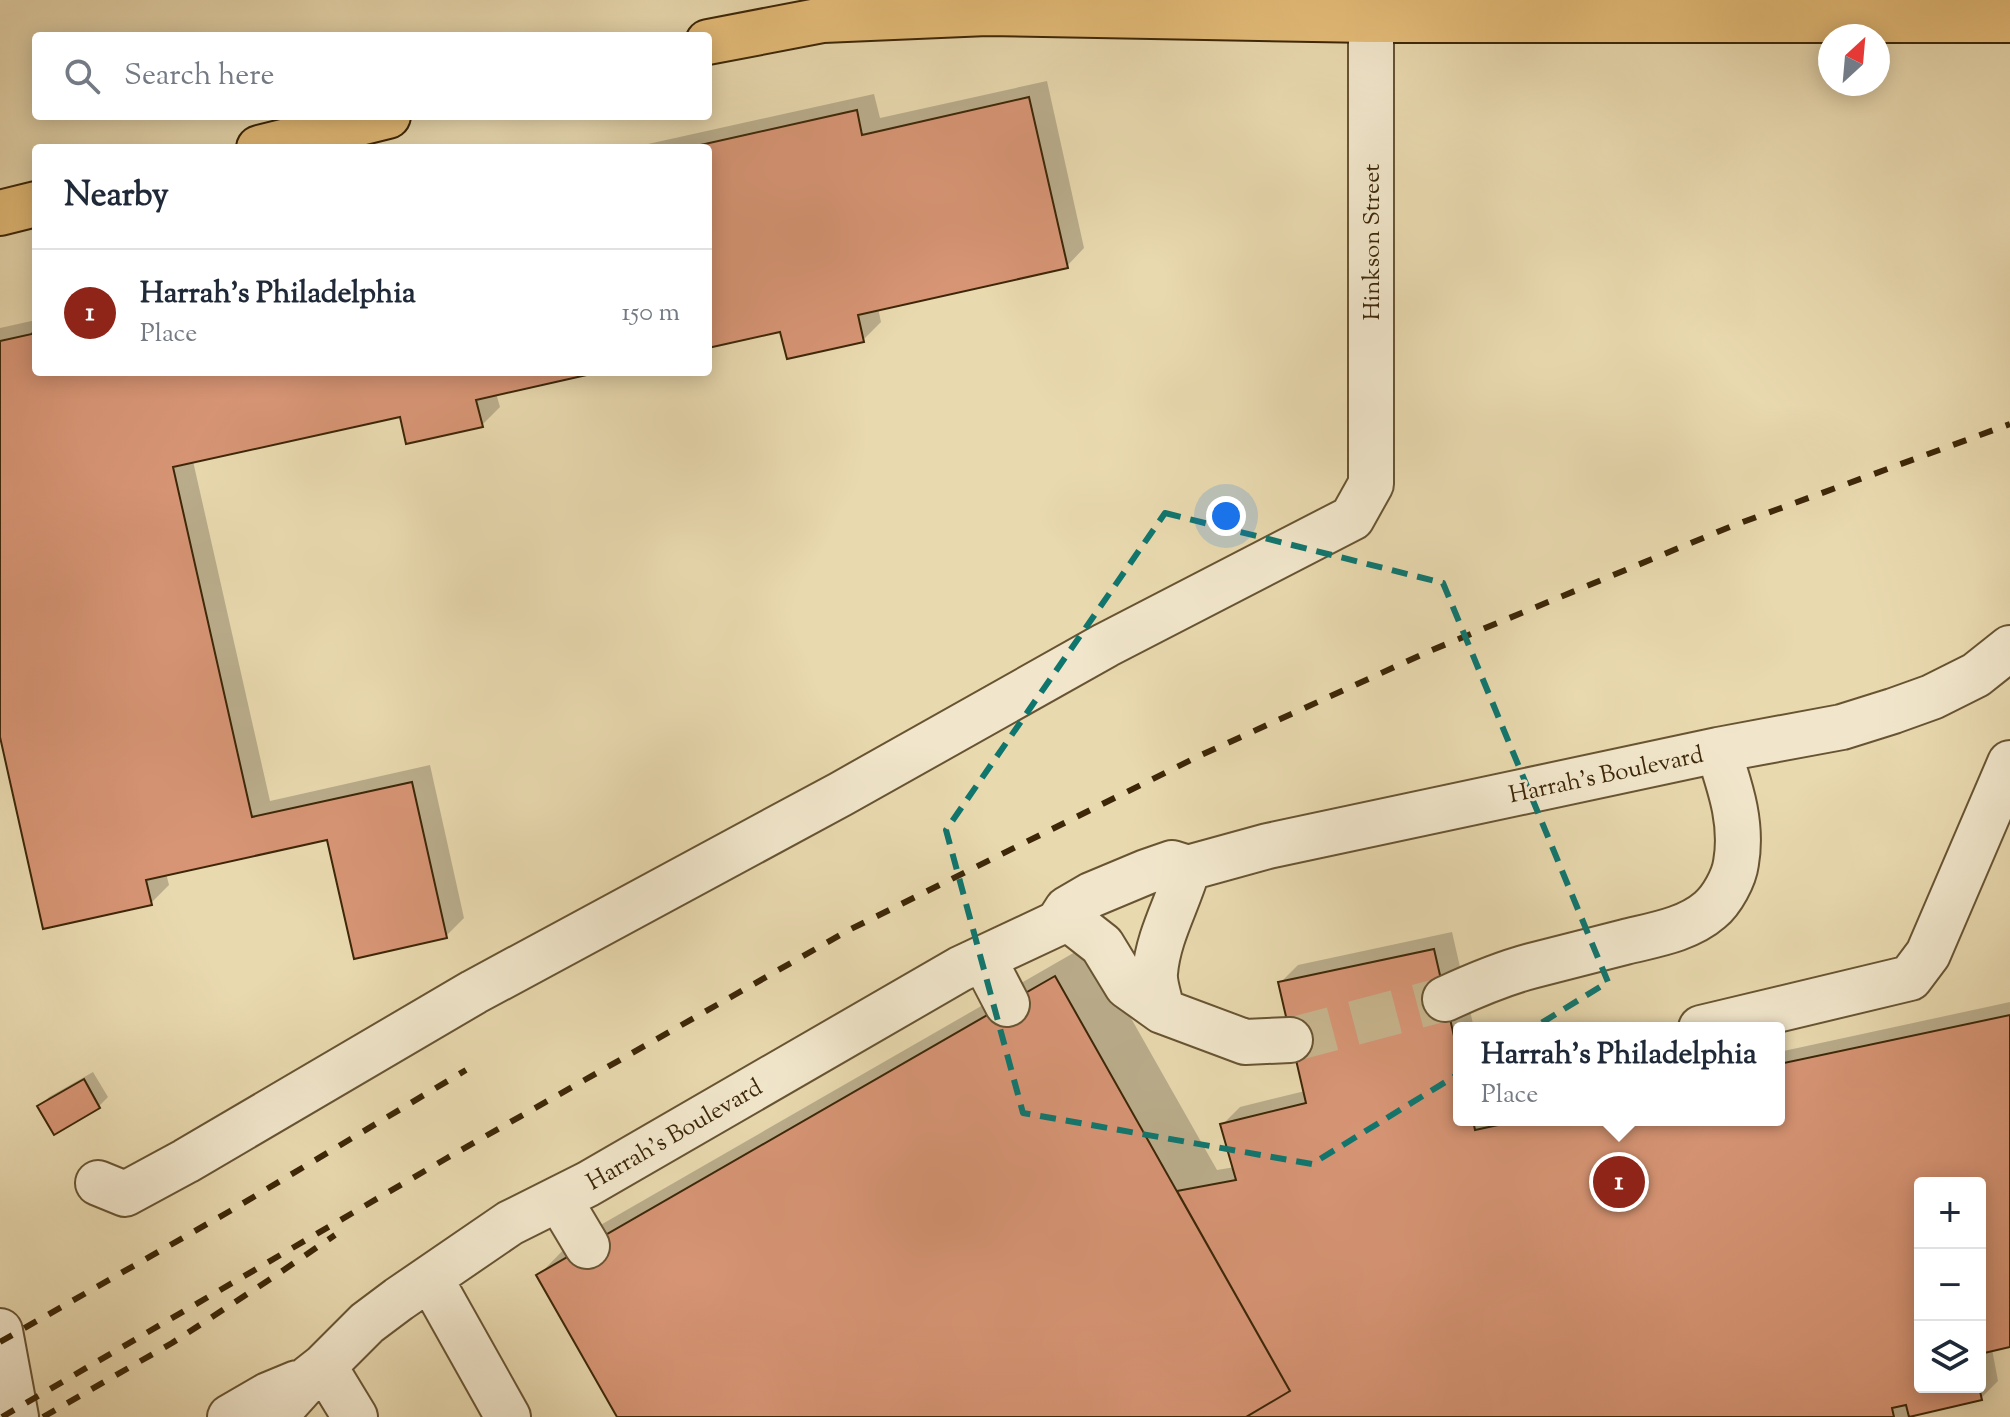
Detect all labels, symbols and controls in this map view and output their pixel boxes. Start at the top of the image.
north arrow [1818,24,1890,96]
search box [32,32,712,120]
icon: search [60,54,104,98]
text: Search here [124,55,274,98]
street label: Hinkson Street [1356,164,1390,320]
text: Nearby [64,172,169,221]
text: Harrah's Philadelphia [140,273,416,316]
text: 1 [86,295,94,332]
text: 150 m [621,295,680,332]
text: Place [140,316,197,353]
your location [1206,496,1246,536]
street label: Harrah's Boulevard [1506,739,1707,813]
popup [1453,1022,1785,1126]
text: Harrah's Philadelphia [1481,1034,1757,1077]
street label: Harrah's Boulevard [581,1071,770,1200]
text: Place [1481,1077,1539,1114]
pin: 1 [1593,1152,1645,1212]
map controls [1914,1177,1986,1393]
button: + [1914,1177,1986,1249]
button: − [1914,1249,1986,1321]
button: layers [1914,1321,1986,1393]

